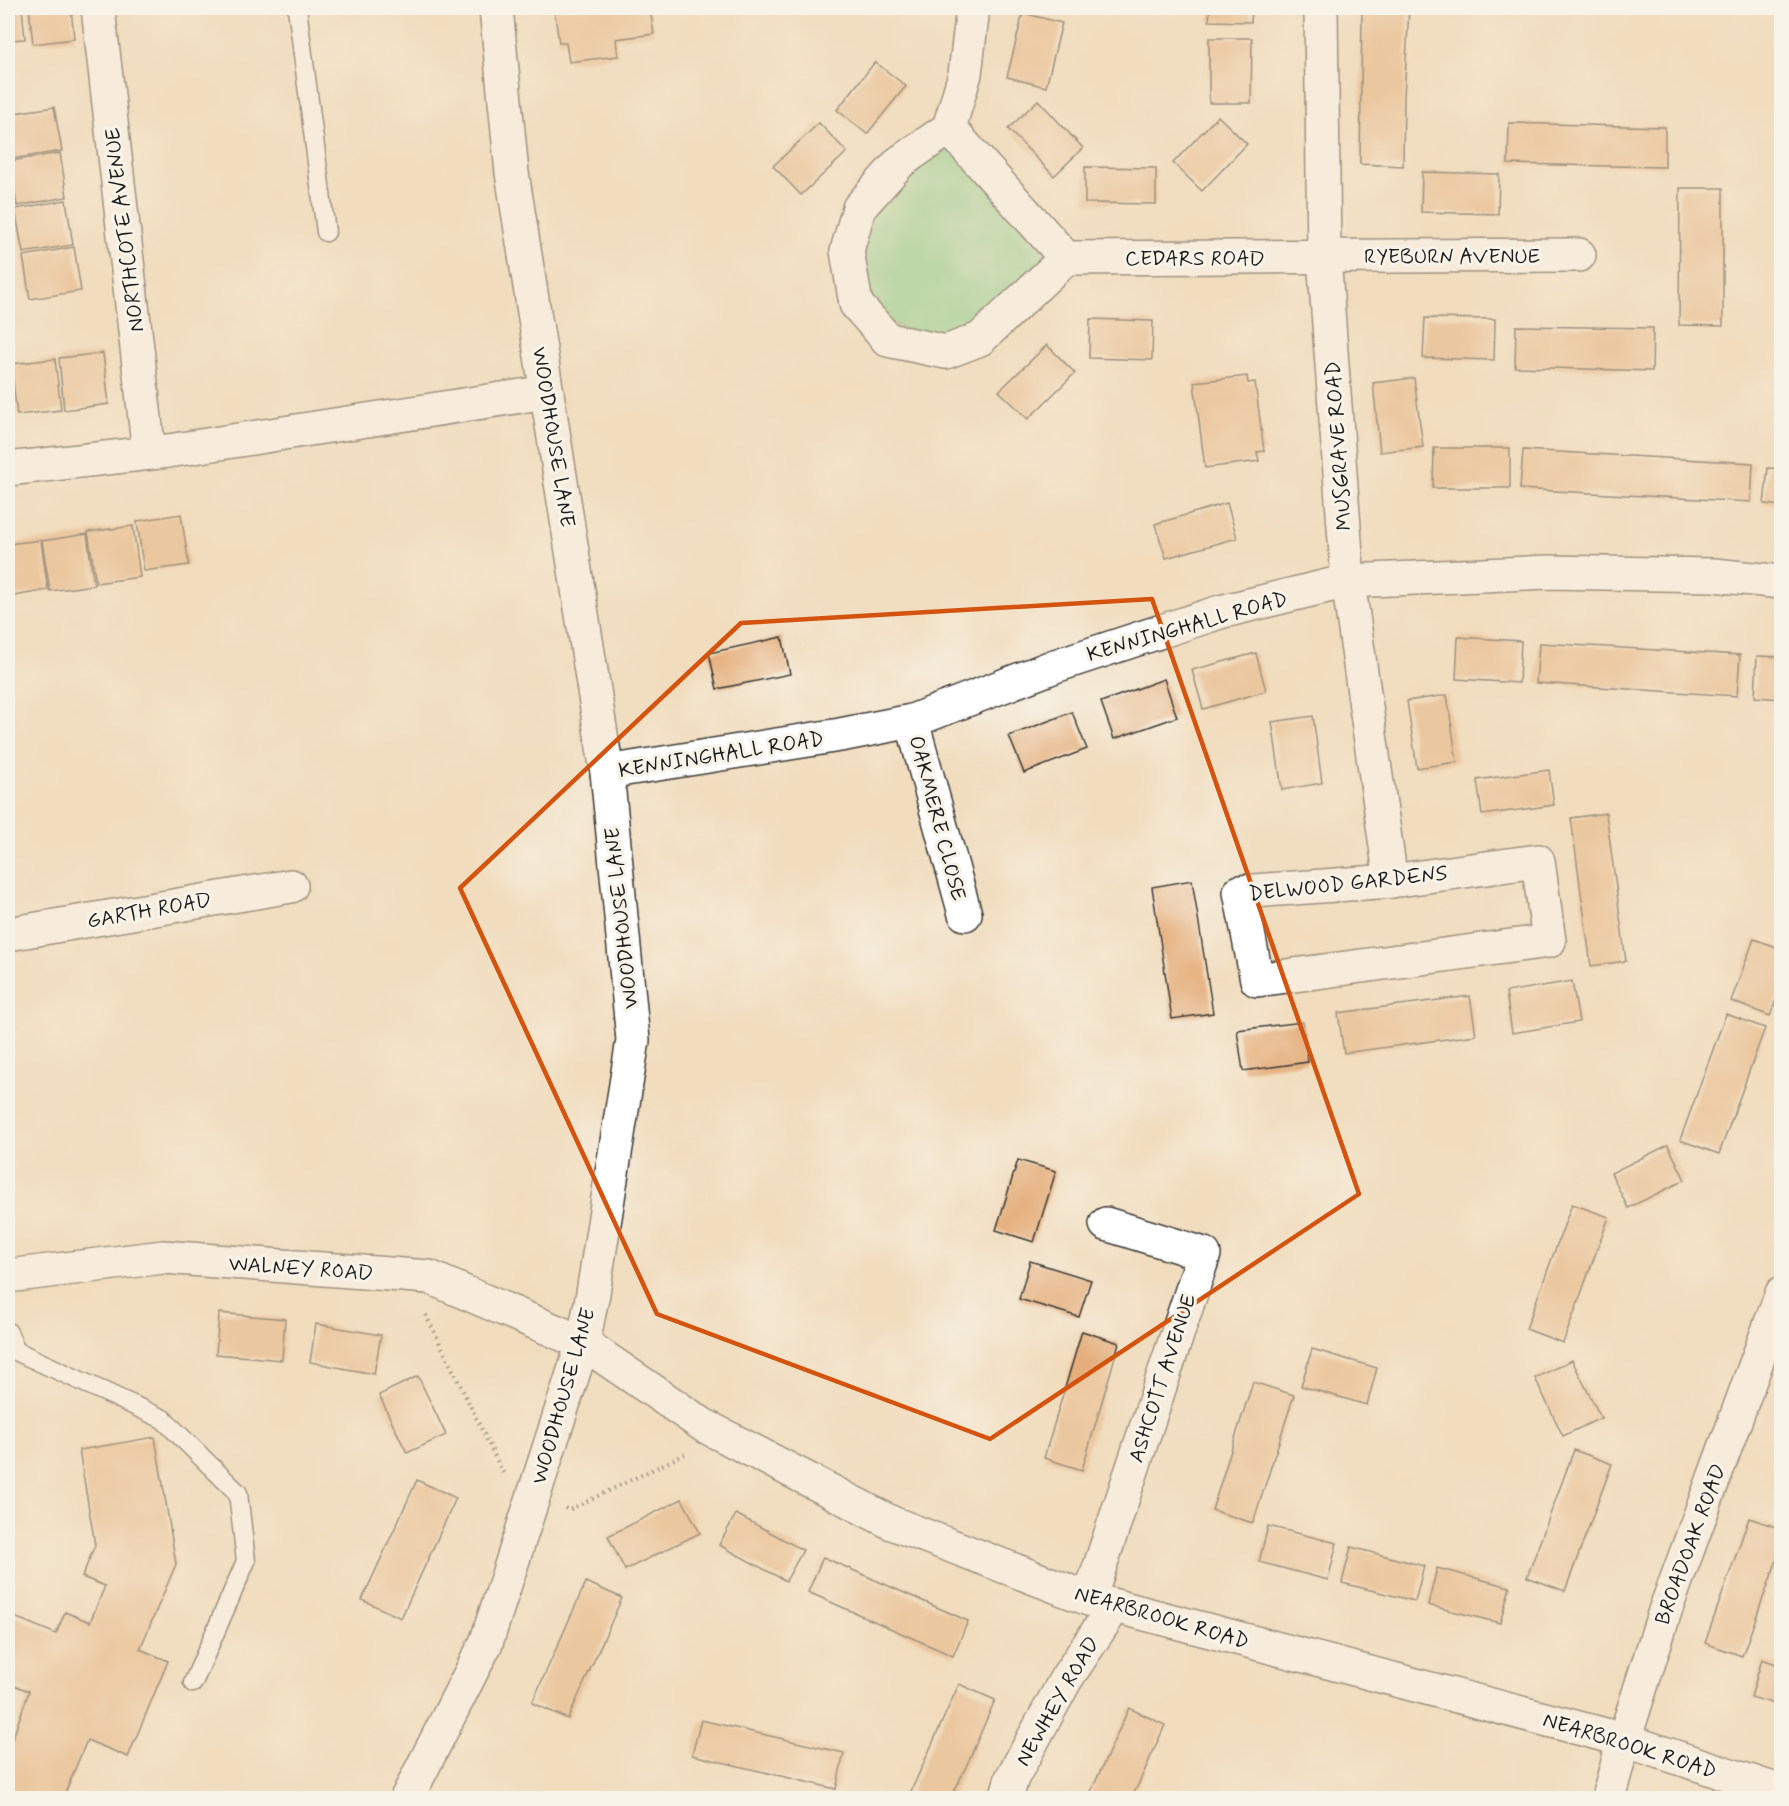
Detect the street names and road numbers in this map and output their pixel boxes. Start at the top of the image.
street label: NORTHCOTE AVENUE [99,126,151,334]
street label: RYEBURN AVENUE [1364,243,1540,271]
street label: CEDARS ROAD [1125,245,1265,273]
street label: WOODHOUSE LANE [525,345,581,529]
street label: MUSGRAVE ROAD [1319,360,1359,532]
street label: KENNINGHALL ROAD [1084,585,1291,669]
street label: KENNINGHALL ROAD [617,725,826,785]
street label: OAKMERE CLOSE [902,733,973,904]
street label: WOODHOUSE LANE [599,826,645,1010]
street label: DELWOOD GARDENS [1247,860,1449,908]
street label: GARTH ROAD [85,886,214,936]
street label: WALNEY ROAD [228,1250,374,1288]
street label: ASHCOTT AVENUE [1122,1290,1203,1466]
street label: WOODHOUSE LANE [525,1305,603,1488]
street label: BROADOAK ROAD [1649,1460,1733,1629]
street label: NEARBROOK ROAD [1071,1580,1252,1656]
street label: NEWHEY ROAD [1009,1632,1106,1771]
street label: NEARBROOK ROAD [1539,1706,1720,1786]

